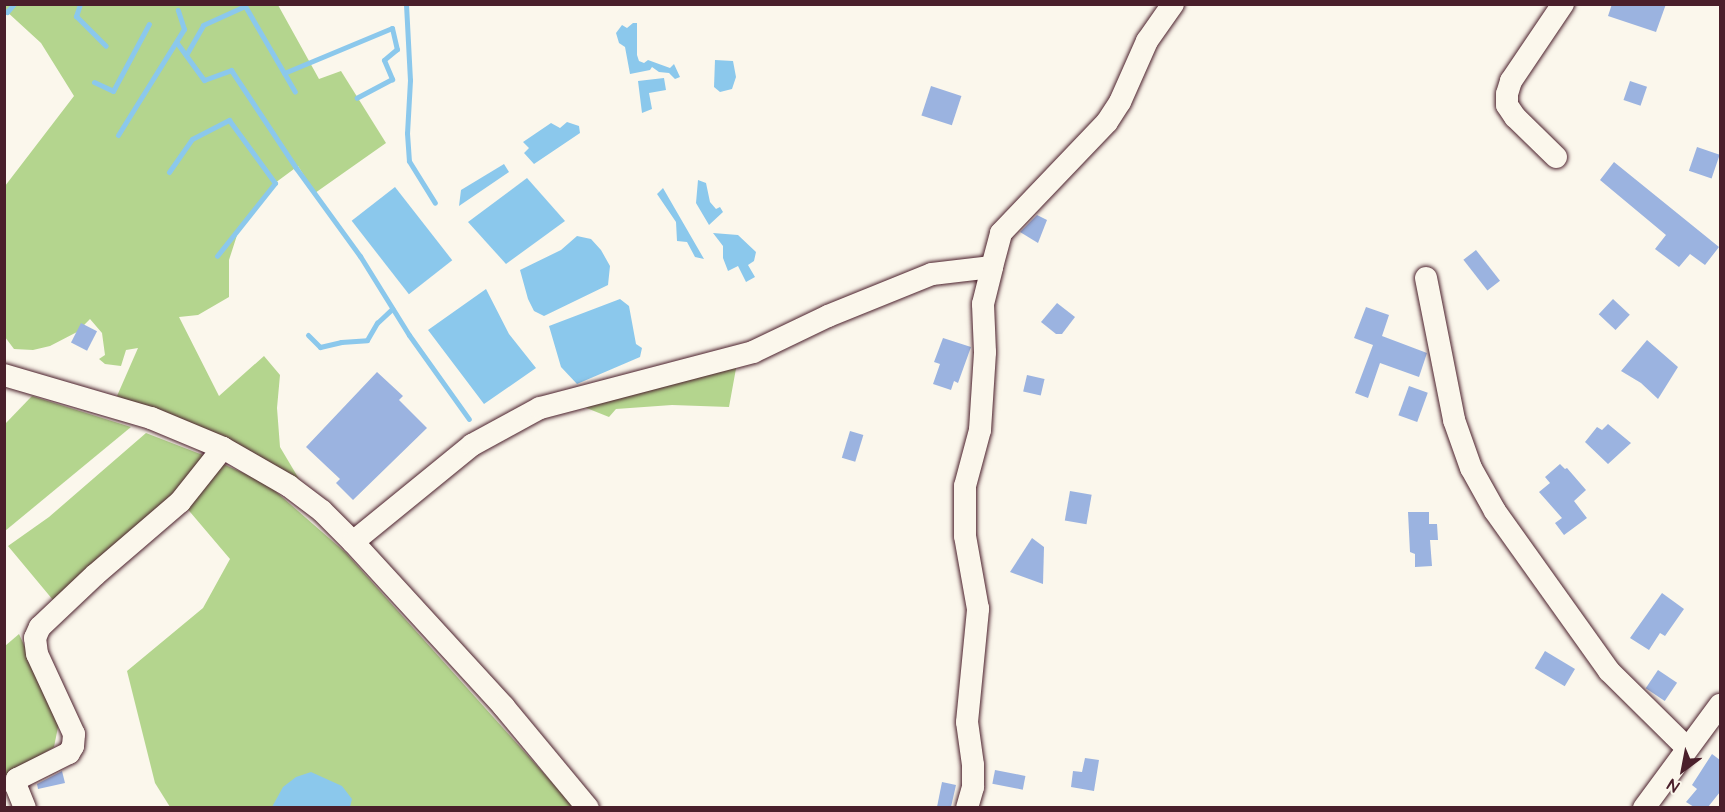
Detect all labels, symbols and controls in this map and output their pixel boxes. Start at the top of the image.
north arrow [1653,740,1713,800]
text: N [1663,773,1684,797]

